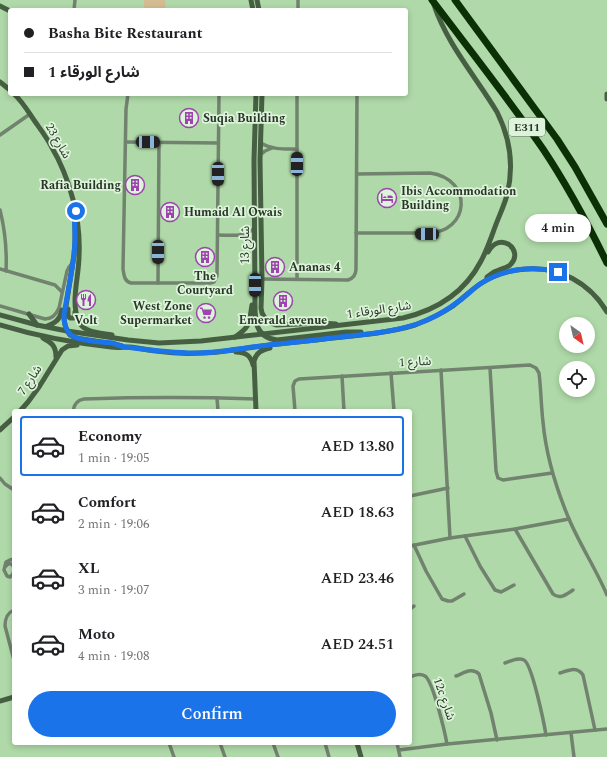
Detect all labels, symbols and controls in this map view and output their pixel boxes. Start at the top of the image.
text: Basha Bite Restaurant [48,22,203,45]
text: شارع الورقاء 1 [48,61,140,84]
building icon: Suqia Building [178,107,200,129]
place label: Suqia Building [203,109,285,128]
road number: E311 [509,118,545,136]
street label: شارع 23 [40,120,76,162]
car [136,136,160,148]
car [291,152,303,176]
car [212,162,224,186]
building icon: Rafia Building [124,174,146,196]
place label: Rafia Building [40,176,121,195]
place label: Ibis Accommodation Building [401,182,517,215]
hotel icon: Ibis Accommodation Building [376,187,398,209]
building icon: Humaid Al Owais [159,201,181,223]
route start [67,202,85,220]
place label: Humaid Al Owais [184,203,282,222]
callout: 4 min [525,214,591,242]
text: 4 min [541,218,575,238]
street label: شارع 13 [236,226,255,264]
car [415,228,439,240]
car [152,240,164,264]
building icon: The Courtyard [194,246,216,268]
building icon: Ananas 4 [264,256,286,278]
place label: Ananas 4 [289,258,341,277]
route end [549,263,567,281]
place label: The Courtyard [177,267,233,300]
car [249,273,261,297]
restaurant icon: Volt [75,289,97,311]
building icon: Emerald avenue [272,290,294,312]
street label: شارع الورقاء 1 [346,296,412,324]
place label: West Zone Supermarket [120,297,192,330]
supermarket icon: West Zone Supermarket [195,302,217,324]
place label: Volt [74,311,98,330]
place label: Emerald avenue [239,311,327,330]
north arrow [559,317,595,353]
map controls [559,317,595,397]
street label: شارع 1 [398,352,432,372]
street label: شارع 7 [13,361,47,399]
button: locate [559,361,595,397]
text: Economy [78,425,142,448]
icon: car [30,428,66,464]
text: AED 13.80 [321,435,394,458]
text: 1 min · 19:05 [78,448,150,468]
text: Comfort [78,491,136,514]
icon: car [30,494,66,530]
text: AED 18.63 [321,501,394,524]
text: 2 min · 19:06 [78,514,150,534]
text: XL [78,557,99,580]
icon: car [30,560,66,596]
text: AED 23.46 [321,567,394,590]
text: 3 min · 19:07 [78,580,150,600]
text: Moto [78,623,115,646]
icon: car [30,626,66,662]
text: AED 24.51 [321,633,394,656]
text: 4 min · 19:08 [78,646,150,666]
street label: 12c شارع [428,675,460,723]
button: Confirm [28,691,396,737]

